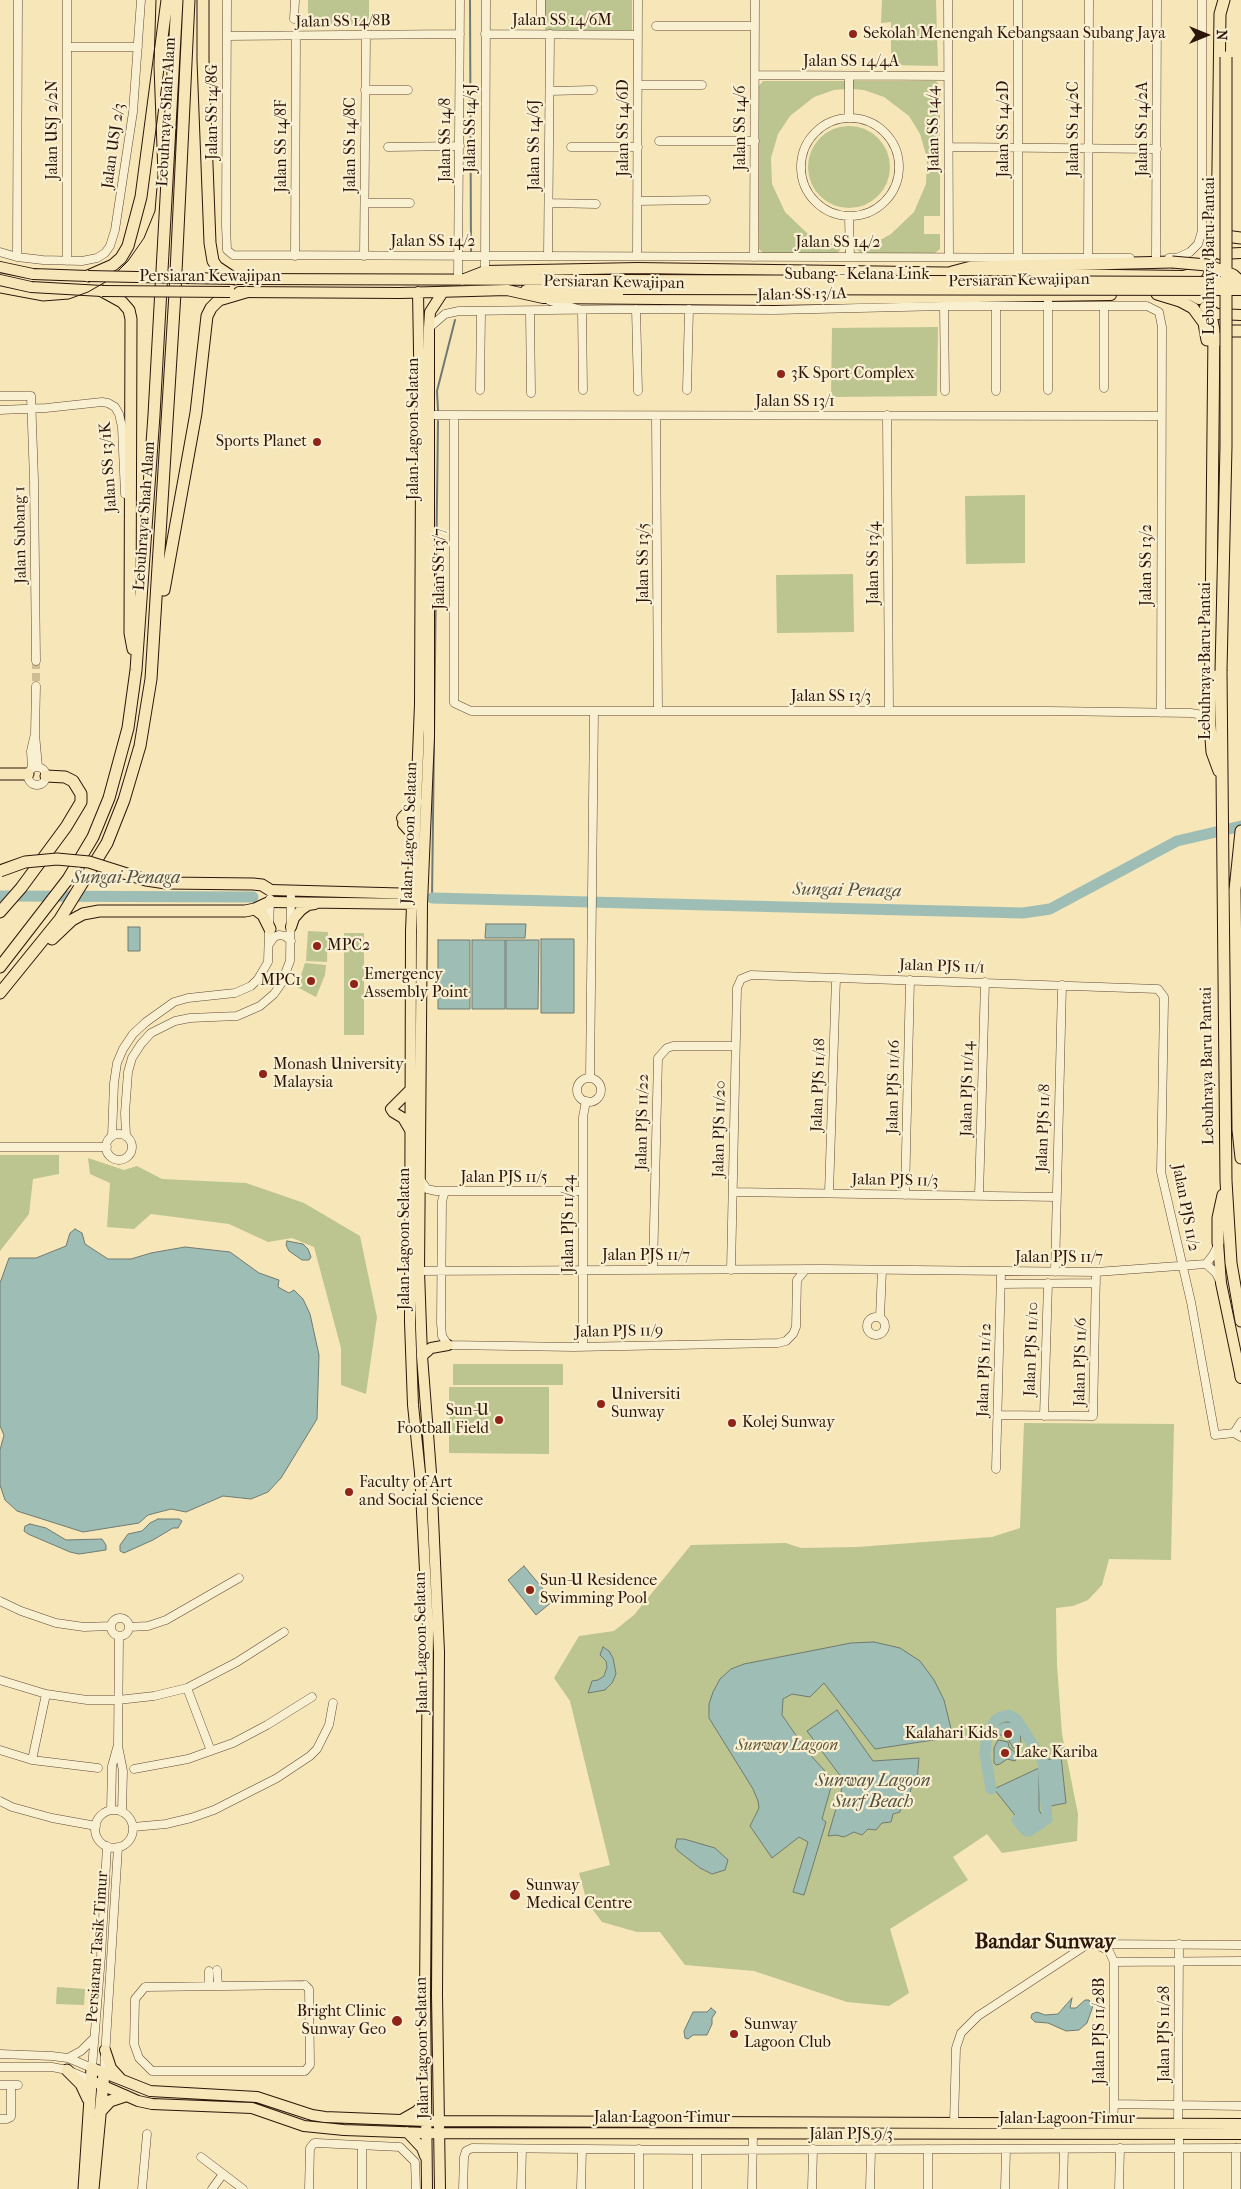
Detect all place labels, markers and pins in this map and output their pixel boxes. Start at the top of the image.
place label: Sekolah Menengah Kebangsaan Subang Jaya [863,24,1166,44]
marker: Sekolah Menengah Kebangsaan Subang Jaya [847,28,859,40]
place label: 3K Sport Complex [791,364,915,384]
marker: 3K Sport Complex [775,368,787,380]
place label: Sports Planet [216,432,307,452]
marker: Sports Planet [311,436,323,448]
place label: MPC2 [327,936,370,956]
marker: MPC2 [311,940,323,952]
place label: Emergency Assembly Point [364,965,469,1003]
place label: MPC1 [260,971,301,991]
marker: MPC1 [305,975,317,987]
marker: Emergency Assembly Point [348,978,360,990]
place label: Monash University Malaysia [273,1055,404,1093]
marker: Monash University Malaysia [257,1068,269,1080]
place label: Universiti Sunway [611,1385,681,1423]
marker: Universiti Sunway [595,1398,607,1410]
place label: Sun-U Football Field [396,1401,489,1439]
place label: Kolej Sunway [742,1413,835,1433]
marker: Sun-U Football Field [493,1414,505,1426]
marker: Kolej Sunway [726,1417,738,1429]
place label: Faculty of Art and Social Science [359,1473,483,1511]
marker: Faculty of Art and Social Science [343,1486,355,1498]
place label: Sun-U Residence Swimming Pool [540,1571,657,1609]
marker: Sun-U Residence Swimming Pool [524,1584,536,1596]
place label: Kalahari Kids [905,1724,998,1744]
marker: Kalahari Kids [1002,1728,1014,1740]
place label: Lake Kariba [1015,1743,1098,1763]
marker: Lake Kariba [999,1747,1011,1759]
place label: Sunway Medical Centre [526,1876,632,1914]
marker: Sunway Medical Centre [508,1888,522,1902]
place label: Bright Clinic Sunway Geo [297,2002,386,2040]
marker: Bright Clinic Sunway Geo [390,2014,404,2028]
place label: Sunway Lagoon Club [744,2015,831,2053]
marker: Sunway Lagoon Club [728,2028,740,2040]

